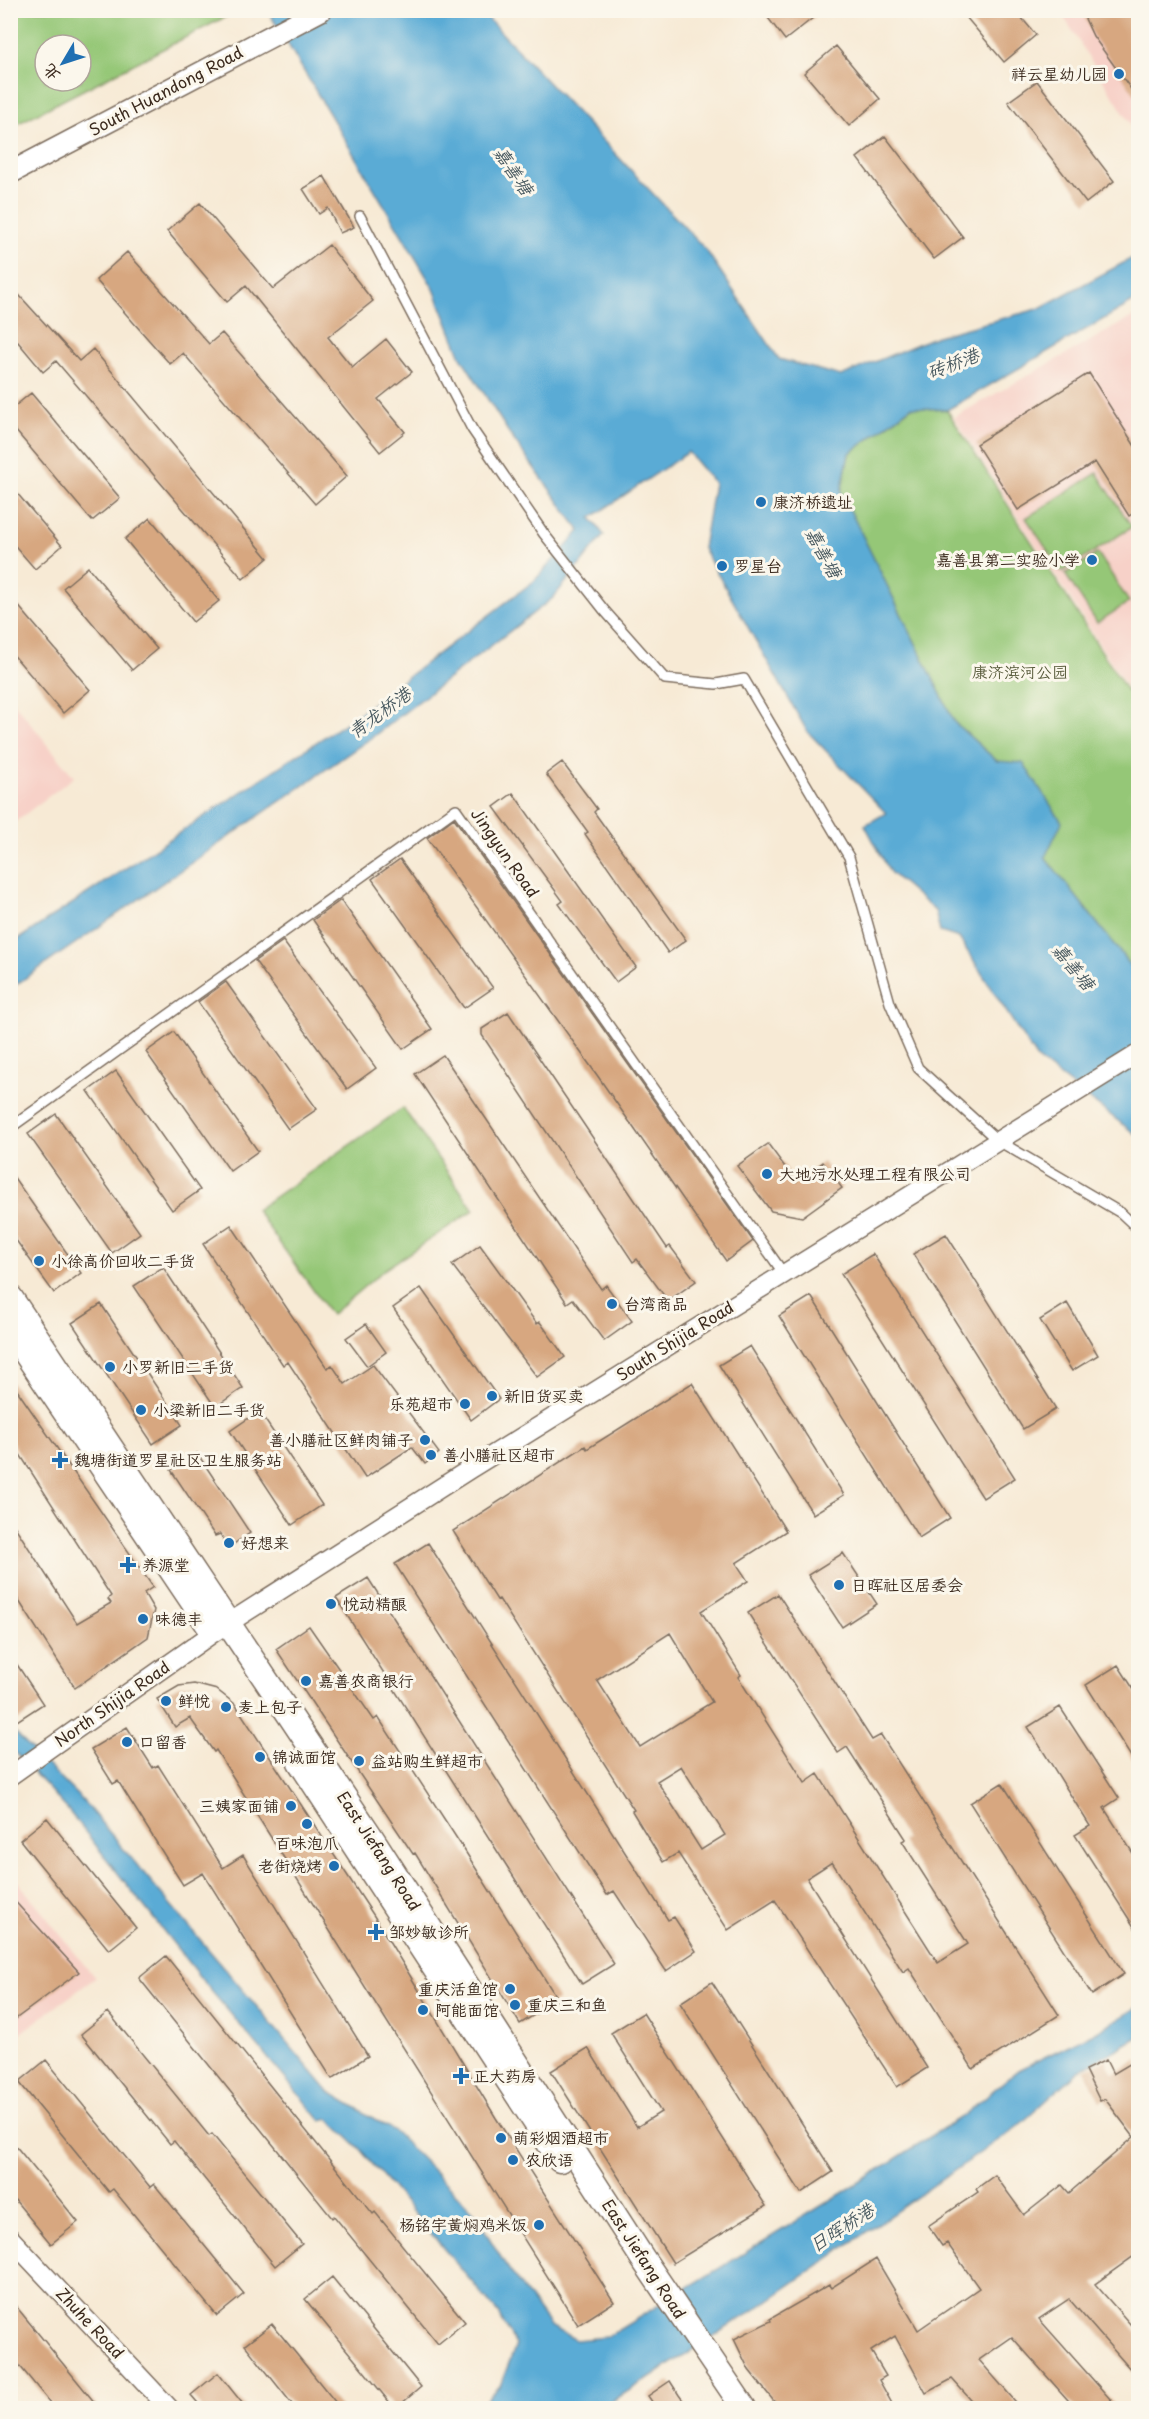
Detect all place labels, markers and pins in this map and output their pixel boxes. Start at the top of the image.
place label: 祥云星幼儿园 [1011,61,1107,85]
marker: 祥云星幼儿园 [1112,67,1126,81]
place label: 康济桥遗址 [773,489,853,513]
marker: 康济桥遗址 [754,495,768,509]
place label: 嘉善县第二实验小学 [936,547,1080,571]
place label: 罗星台 [734,553,782,577]
marker: 嘉善县第二实验小学 [1085,553,1099,567]
marker: 罗星台 [715,559,729,573]
place label: 大地污水处理工程有限公司 [779,1161,971,1185]
marker: 大地污水处理工程有限公司 [760,1167,774,1181]
place label: 小徐高价回收二手货 [51,1248,195,1272]
marker: 小徐高价回收二手货 [32,1254,46,1268]
place label: 台湾商品 [624,1291,688,1315]
marker: 台湾商品 [605,1297,619,1311]
place label: 小罗新旧二手货 [122,1354,234,1378]
marker: 小罗新旧二手货 [103,1360,117,1374]
place label: 新旧货买卖 [504,1383,584,1407]
marker: 新旧货买卖 [485,1389,499,1403]
place label: 乐苑超市 [389,1391,453,1415]
place label: 小梁新旧二手货 [153,1397,265,1421]
marker: 乐苑超市 [458,1397,472,1411]
marker: 小梁新旧二手货 [134,1403,148,1417]
place label: 善小膳社区鲜肉铺子 [269,1427,413,1451]
marker: 善小膳社区鲜肉铺子 [418,1433,432,1447]
place label: 善小膳社区超市 [443,1442,555,1466]
place label: 魏塘街道罗星社区卫生服务站 [74,1447,282,1471]
marker: 善小膳社区超市 [424,1448,438,1462]
marker: 魏塘街道罗星社区卫生服务站 [51,1451,69,1469]
place label: 好想来 [241,1530,289,1554]
marker: 好想来 [222,1536,236,1550]
place label: 养源堂 [142,1552,190,1576]
marker: 养源堂 [119,1556,137,1574]
place label: 日晖社区居委会 [851,1572,963,1596]
marker: 日晖社区居委会 [832,1578,846,1592]
place label: 悦动精酿 [343,1591,407,1615]
marker: 悦动精酿 [324,1597,338,1611]
place label: 味德丰 [155,1606,203,1630]
marker: 味德丰 [136,1612,150,1626]
place label: 嘉善农商银行 [318,1668,414,1692]
marker: 嘉善农商银行 [299,1674,313,1688]
place label: 鲜悦 [178,1688,210,1712]
marker: 鲜悦 [159,1694,173,1708]
place label: 麦上包子 [238,1694,302,1718]
marker: 麦上包子 [219,1700,233,1714]
place label: 口留香 [139,1729,187,1753]
marker: 口留香 [120,1735,134,1749]
place label: 锦诚面馆 [272,1744,336,1768]
place label: 益站购生鲜超市 [371,1748,483,1772]
marker: 锦诚面馆 [253,1750,267,1764]
marker: 益站购生鲜超市 [352,1754,366,1768]
place label: 三姨家面铺 [199,1793,279,1817]
marker: 三姨家面铺 [284,1799,298,1813]
marker: 百味泡爪 [300,1817,314,1831]
place label: 百味泡爪 [275,1830,339,1854]
place label: 老街烧烤 [258,1853,322,1877]
marker: 老街烧烤 [327,1859,341,1873]
place label: 邹妙敏诊所 [389,1919,469,1943]
marker: 邹妙敏诊所 [367,1923,385,1941]
place label: 重庆活鱼馆 [418,1976,498,2000]
marker: 重庆活鱼馆 [503,1982,517,1996]
place label: 重庆三和鱼 [527,1992,607,2016]
place label: 阿能面馆 [435,1997,499,2021]
marker: 重庆三和鱼 [508,1998,522,2012]
marker: 阿能面馆 [416,2003,430,2017]
place label: 正大药房 [473,2063,537,2087]
marker: 正大药房 [454,2069,468,2083]
place label: 萌彩烟酒超市 [513,2125,609,2149]
marker: 萌彩烟酒超市 [494,2131,508,2145]
place label: 农欣语 [525,2147,573,2171]
marker: 农欣语 [506,2153,520,2167]
place label: 杨铭宇黄焖鸡米饭 [399,2212,527,2236]
marker: 杨铭宇黄焖鸡米饭 [532,2218,546,2232]

